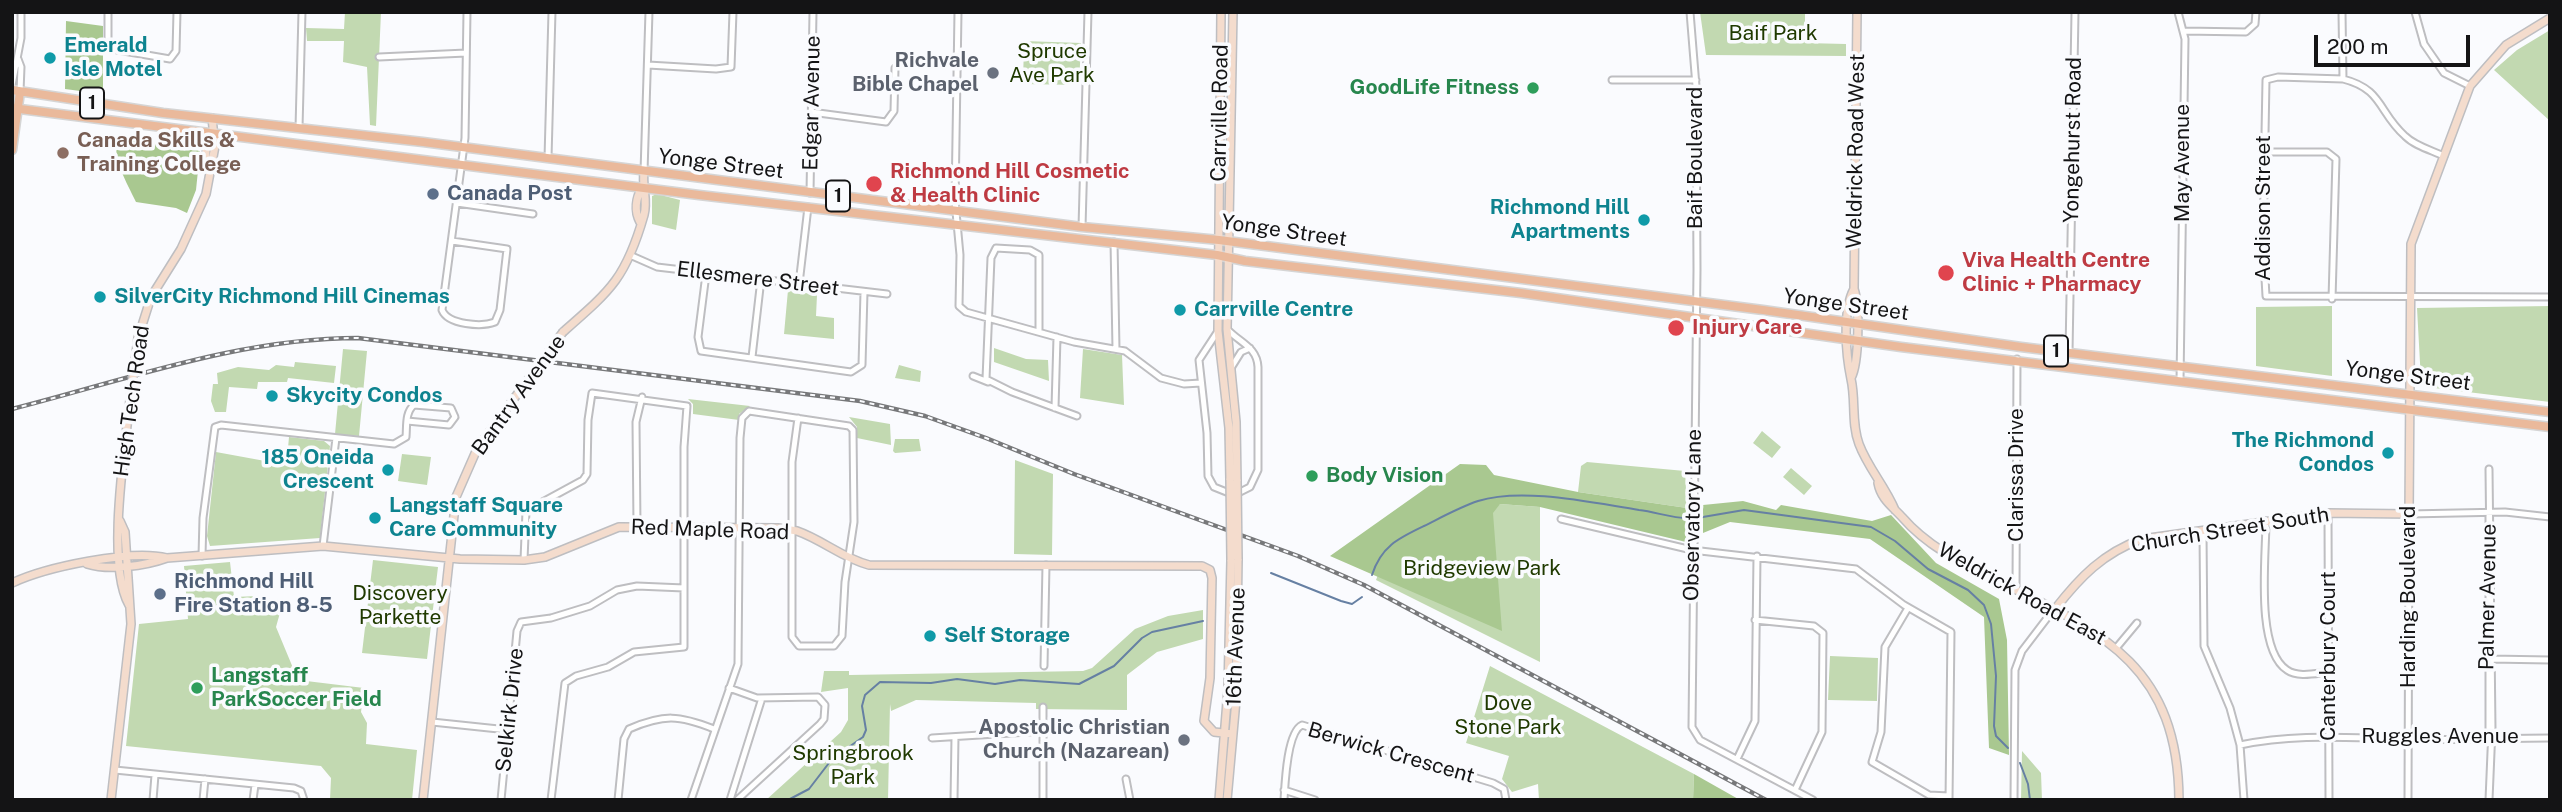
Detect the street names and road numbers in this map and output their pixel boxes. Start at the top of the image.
street label: Edgar Avenue [798,35,826,171]
street label: Carrville Road [1206,44,1234,182]
street label: Weldrick Road West [1842,53,1870,249]
street label: Yongehurst Road [2059,57,2087,223]
street label: Baif Boulevard [1683,87,1709,229]
road number: 1 [80,88,104,118]
street label: May Avenue [2170,104,2196,222]
street label: Addison Street [2251,135,2277,281]
street label: Yonge Street [657,144,785,184]
road number: 1 [826,180,850,212]
street label: Yonge Street [1220,210,1348,252]
street label: Ellesmere Street [675,257,841,301]
street label: Yonge Street [1782,284,1910,326]
street label: High Tech Road [109,324,155,478]
street label: Bantry Avenue [467,330,571,460]
road number: 1 [2044,336,2068,366]
street label: Yonge Street [2344,356,2472,396]
street label: Clarissa Drive [2004,408,2030,542]
street label: Observatory Lane [1679,429,1707,601]
street label: Church Street South [2129,502,2331,558]
street label: Harding Boulevard [2396,506,2422,688]
street label: Red Maple Road [630,515,790,545]
street label: Palmer Avenue [2474,524,2502,670]
street label: Weldrick Road East [1933,537,2111,651]
street label: Canterbury Court [2316,571,2342,741]
street label: 16th Avenue [1221,587,1251,707]
street label: Selkirk Drive [491,647,529,773]
street label: Berwick Crescent [1305,717,1477,789]
street label: Ruggles Avenue [2361,724,2519,750]

